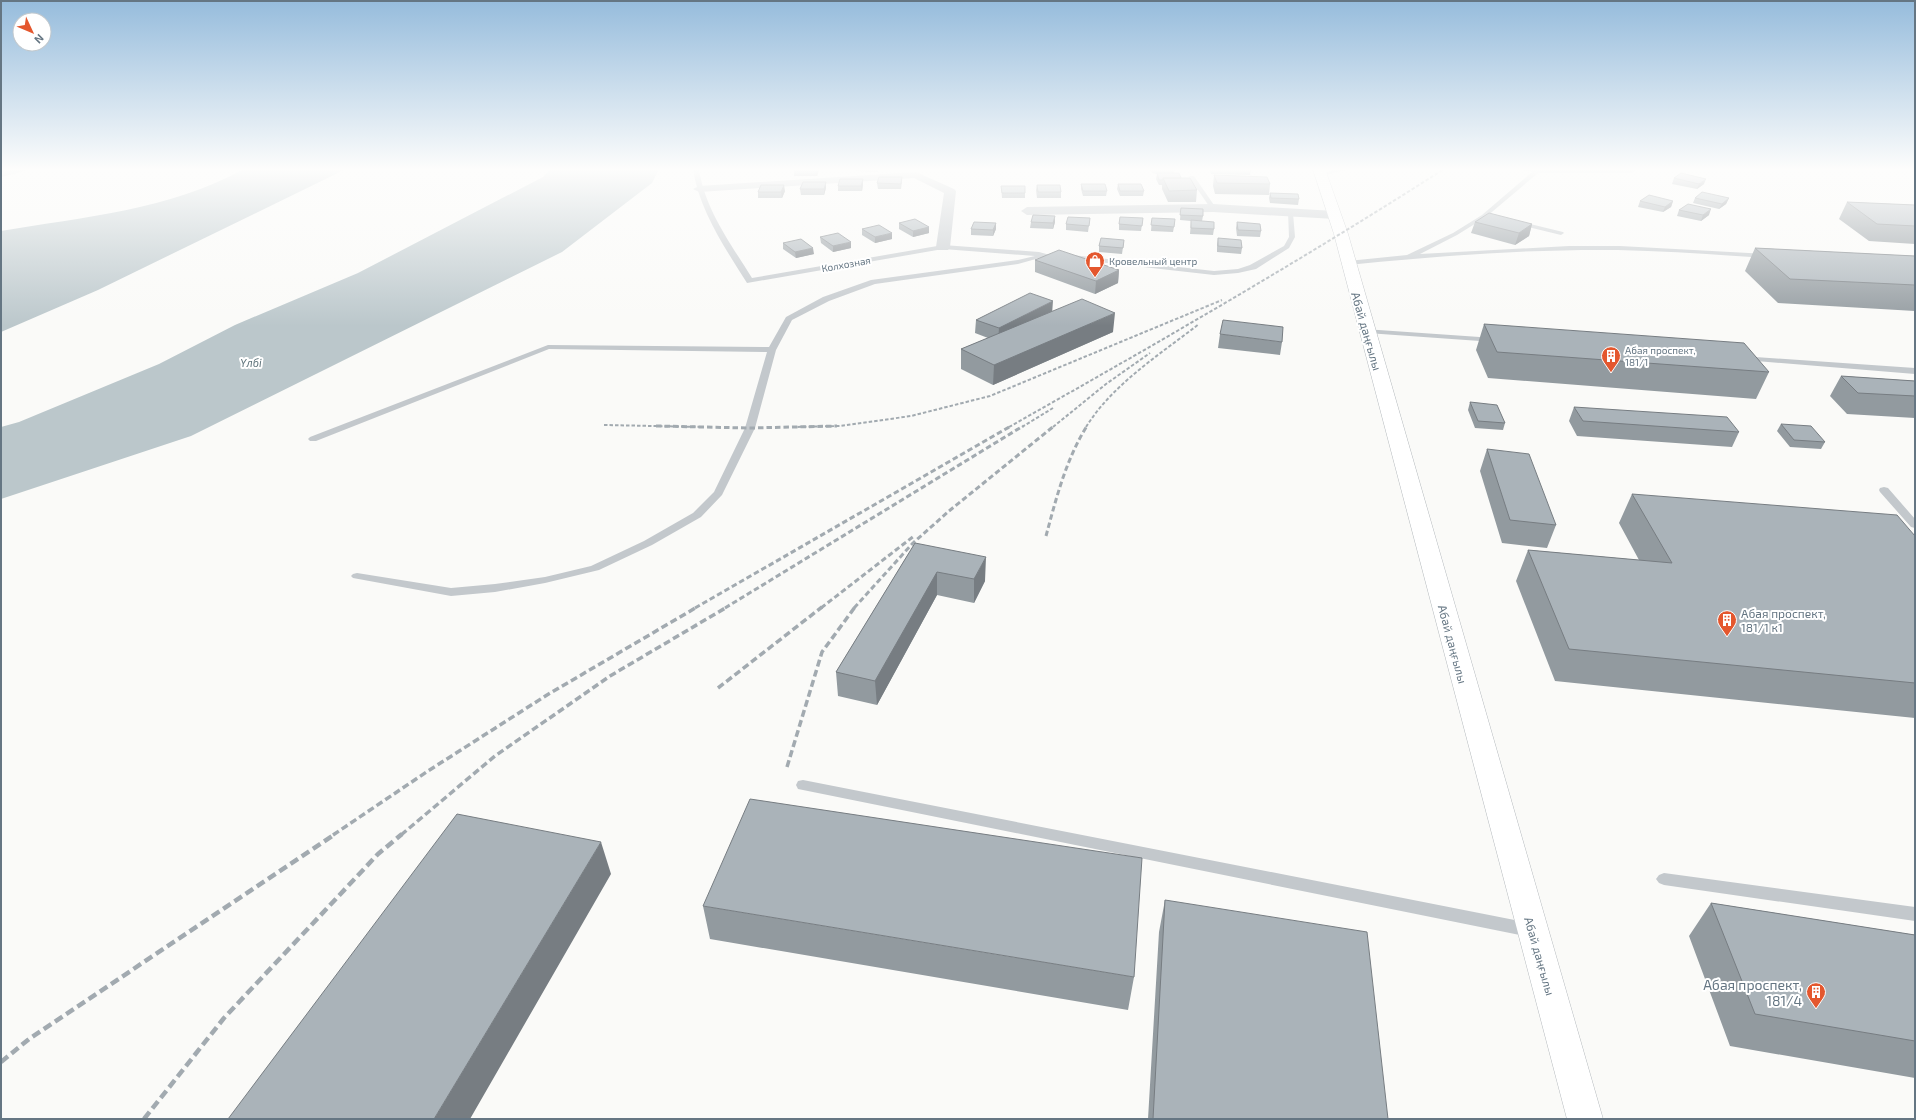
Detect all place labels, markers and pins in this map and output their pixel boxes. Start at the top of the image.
shop icon: Кровельный центр [1084,250,1106,278]
place label: Кровельный центр [1109,255,1197,267]
place label: Абая проспект, 181/1 [1625,344,1696,368]
building icon: Абая проспект, 181/1 [1600,345,1622,373]
place label: Абая проспект, 181/1 к1 [1741,606,1826,634]
building icon: Абая проспект, 181/1 к1 [1716,609,1738,637]
place label: Абая проспект, 181/4 [1703,976,1802,1009]
building icon: Абая проспект, 181/4 [1805,981,1827,1009]

